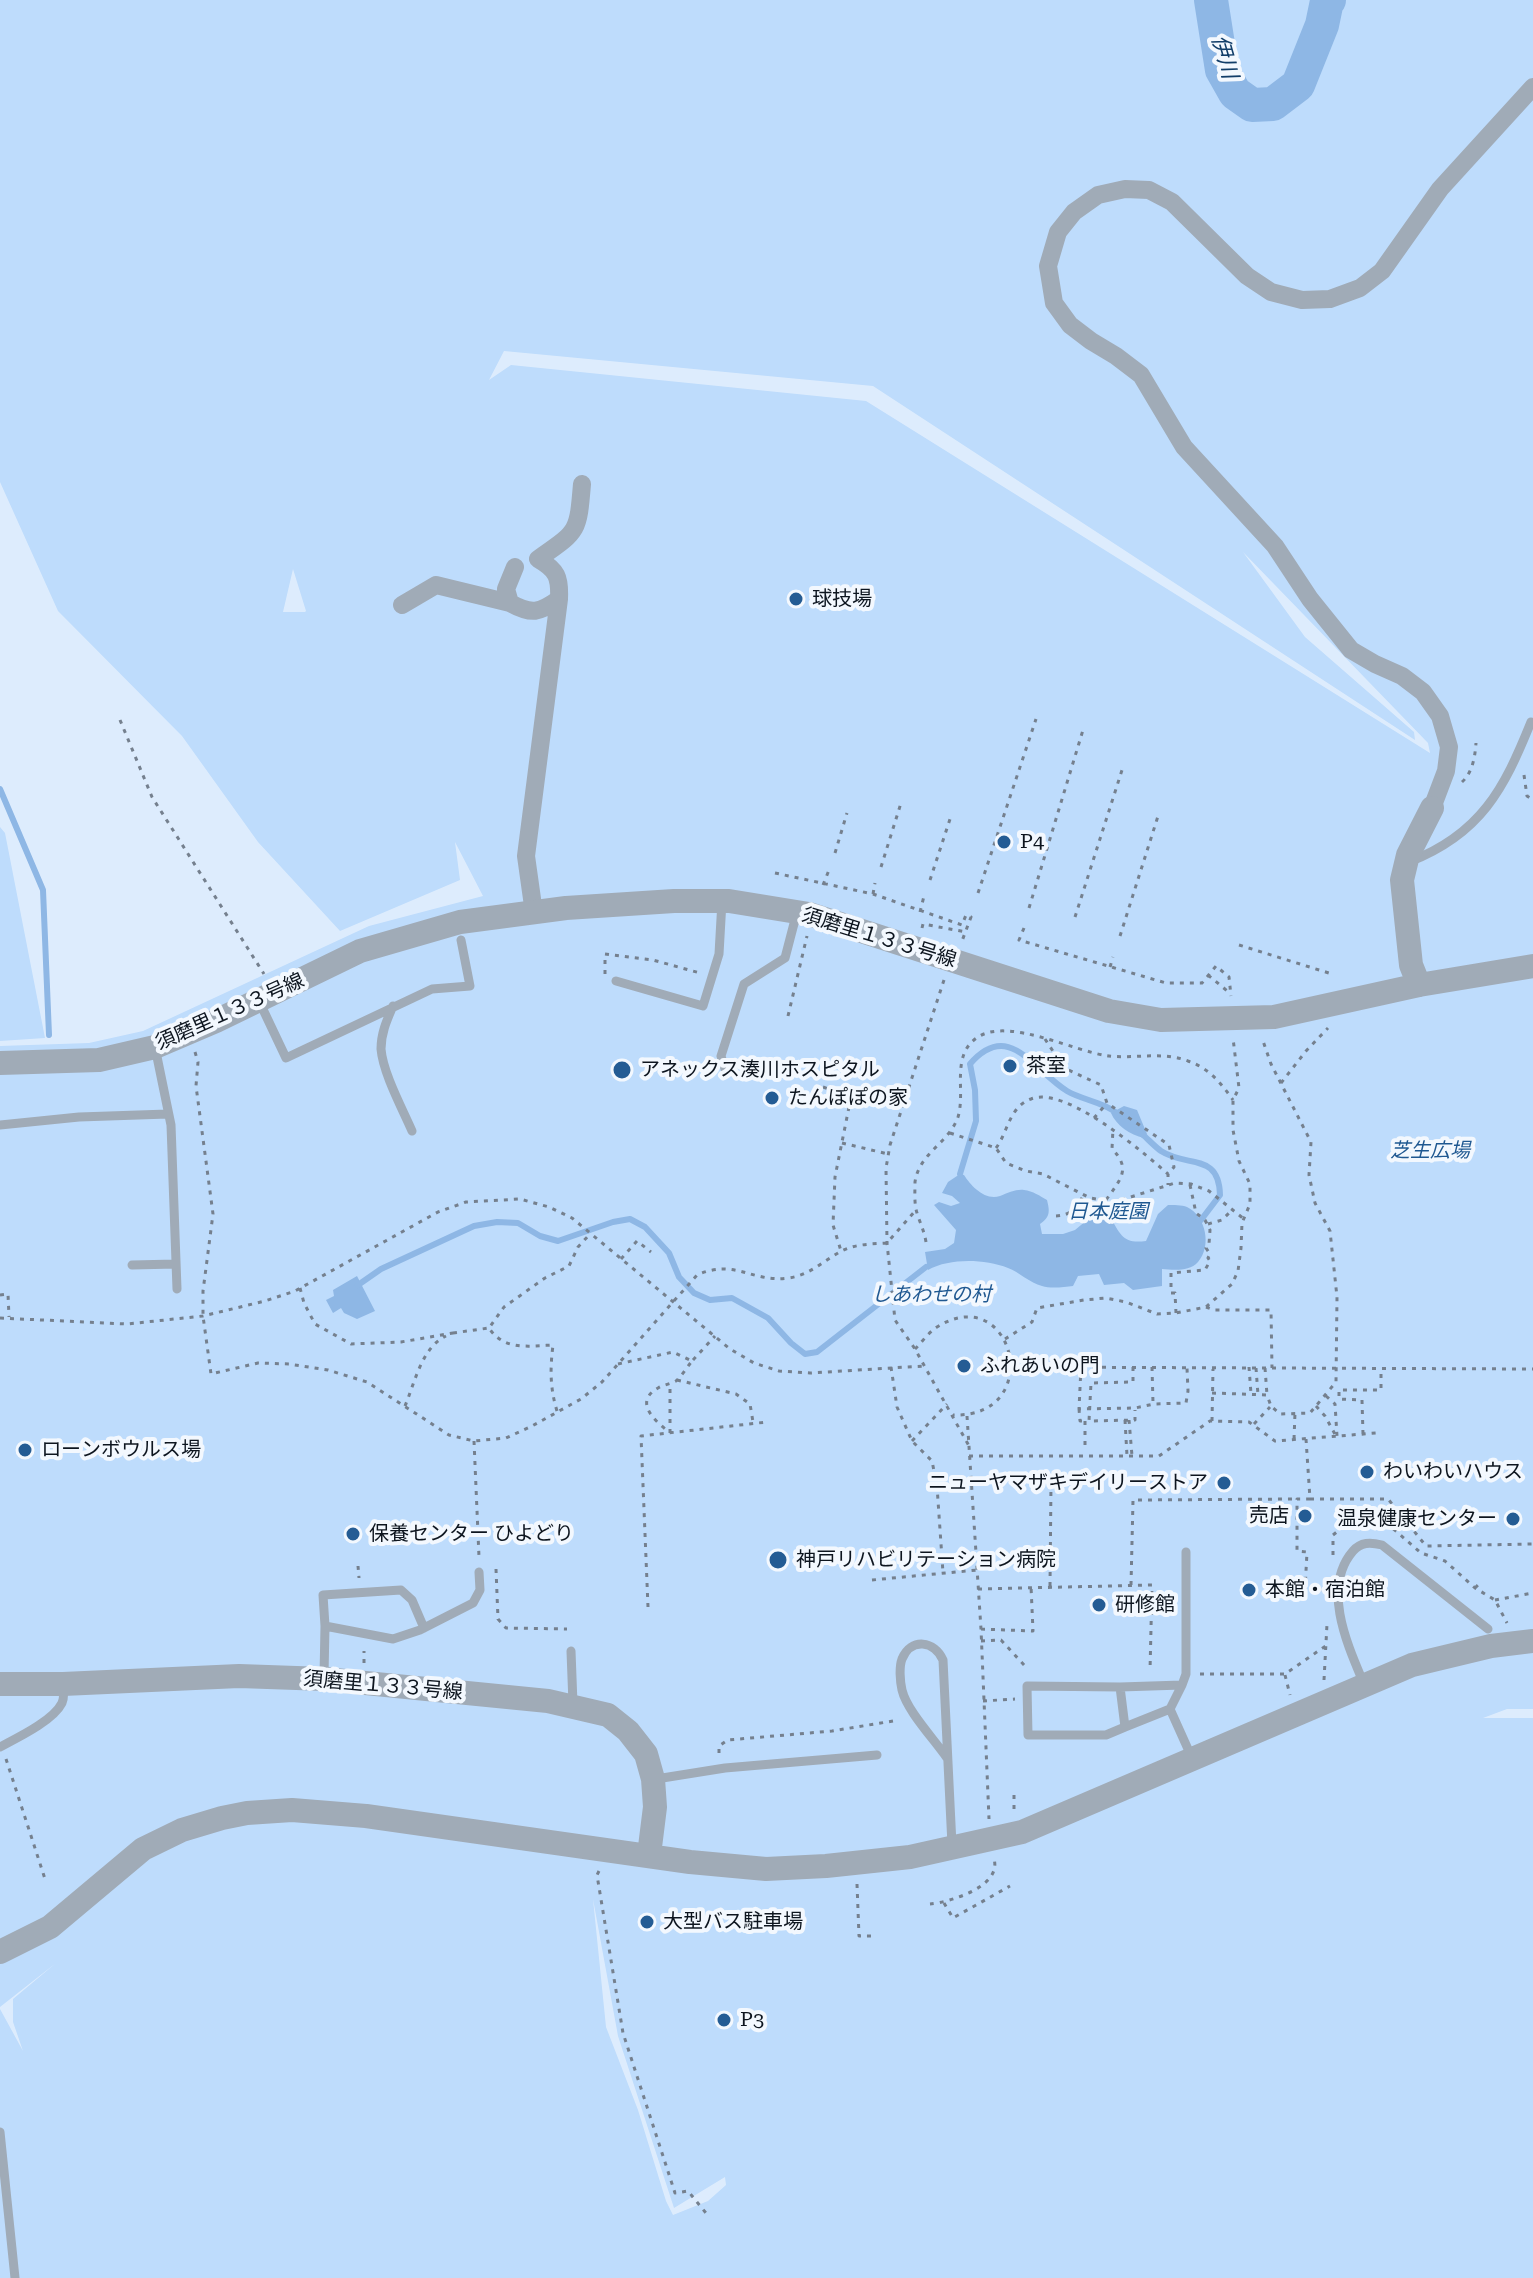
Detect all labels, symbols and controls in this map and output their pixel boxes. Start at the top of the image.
water label: 伊川 [1205,32,1243,82]
place label: 球技場 [812,587,872,611]
marker: 球技場 [787,590,805,608]
place label: P4 [1020,830,1044,854]
marker: P4 [995,833,1013,851]
street label: 須磨里１３３号線 [799,903,959,973]
street label: 須磨里１３３号線 [152,968,308,1056]
place label: 茶室 [1026,1054,1066,1078]
marker: 茶室 [1001,1057,1019,1075]
place label: アネックス湊川ホスピタル [640,1058,880,1082]
marker: アネックス湊川ホスピタル [611,1059,633,1081]
place label: たんぽぽの家 [788,1086,908,1110]
marker: たんぽぽの家 [763,1089,781,1107]
park label: 芝生広場 [1390,1139,1470,1163]
park label: 日本庭園 [1068,1200,1148,1224]
park label: しあわせの村 [871,1283,991,1307]
place label: ふれあいの門 [980,1354,1100,1378]
marker: ふれあいの門 [955,1357,973,1375]
place label: ローンボウルス場 [41,1438,201,1462]
marker: ローンボウルス場 [16,1441,34,1459]
place label: わいわいハウス [1383,1460,1523,1484]
marker: わいわいハウス [1358,1463,1376,1481]
place label: ニューヤマザキデイリーストア [928,1471,1208,1495]
marker: ニューヤマザキデイリーストア [1215,1474,1233,1492]
place label: 売店 [1249,1504,1289,1528]
marker: 売店 [1296,1507,1314,1525]
place label: 温泉健康センター [1337,1507,1497,1531]
marker: 温泉健康センター [1504,1510,1522,1528]
place label: 保養センター ひよどり [369,1522,574,1546]
marker: 保養センター ひよどり [344,1525,362,1543]
place label: 神戸リハビリテーション病院 [796,1548,1056,1572]
marker: 神戸リハビリテーション病院 [767,1549,789,1571]
place label: 本館・宿泊館 [1265,1578,1385,1602]
marker: 本館・宿泊館 [1240,1581,1258,1599]
place label: 研修館 [1115,1593,1175,1617]
marker: 研修館 [1090,1596,1108,1614]
street label: 須磨里１３３号線 [302,1667,464,1705]
place label: 大型バス駐車場 [663,1910,803,1934]
marker: 大型バス駐車場 [638,1913,656,1931]
place label: P3 [740,2008,764,2032]
marker: P3 [715,2011,733,2029]

